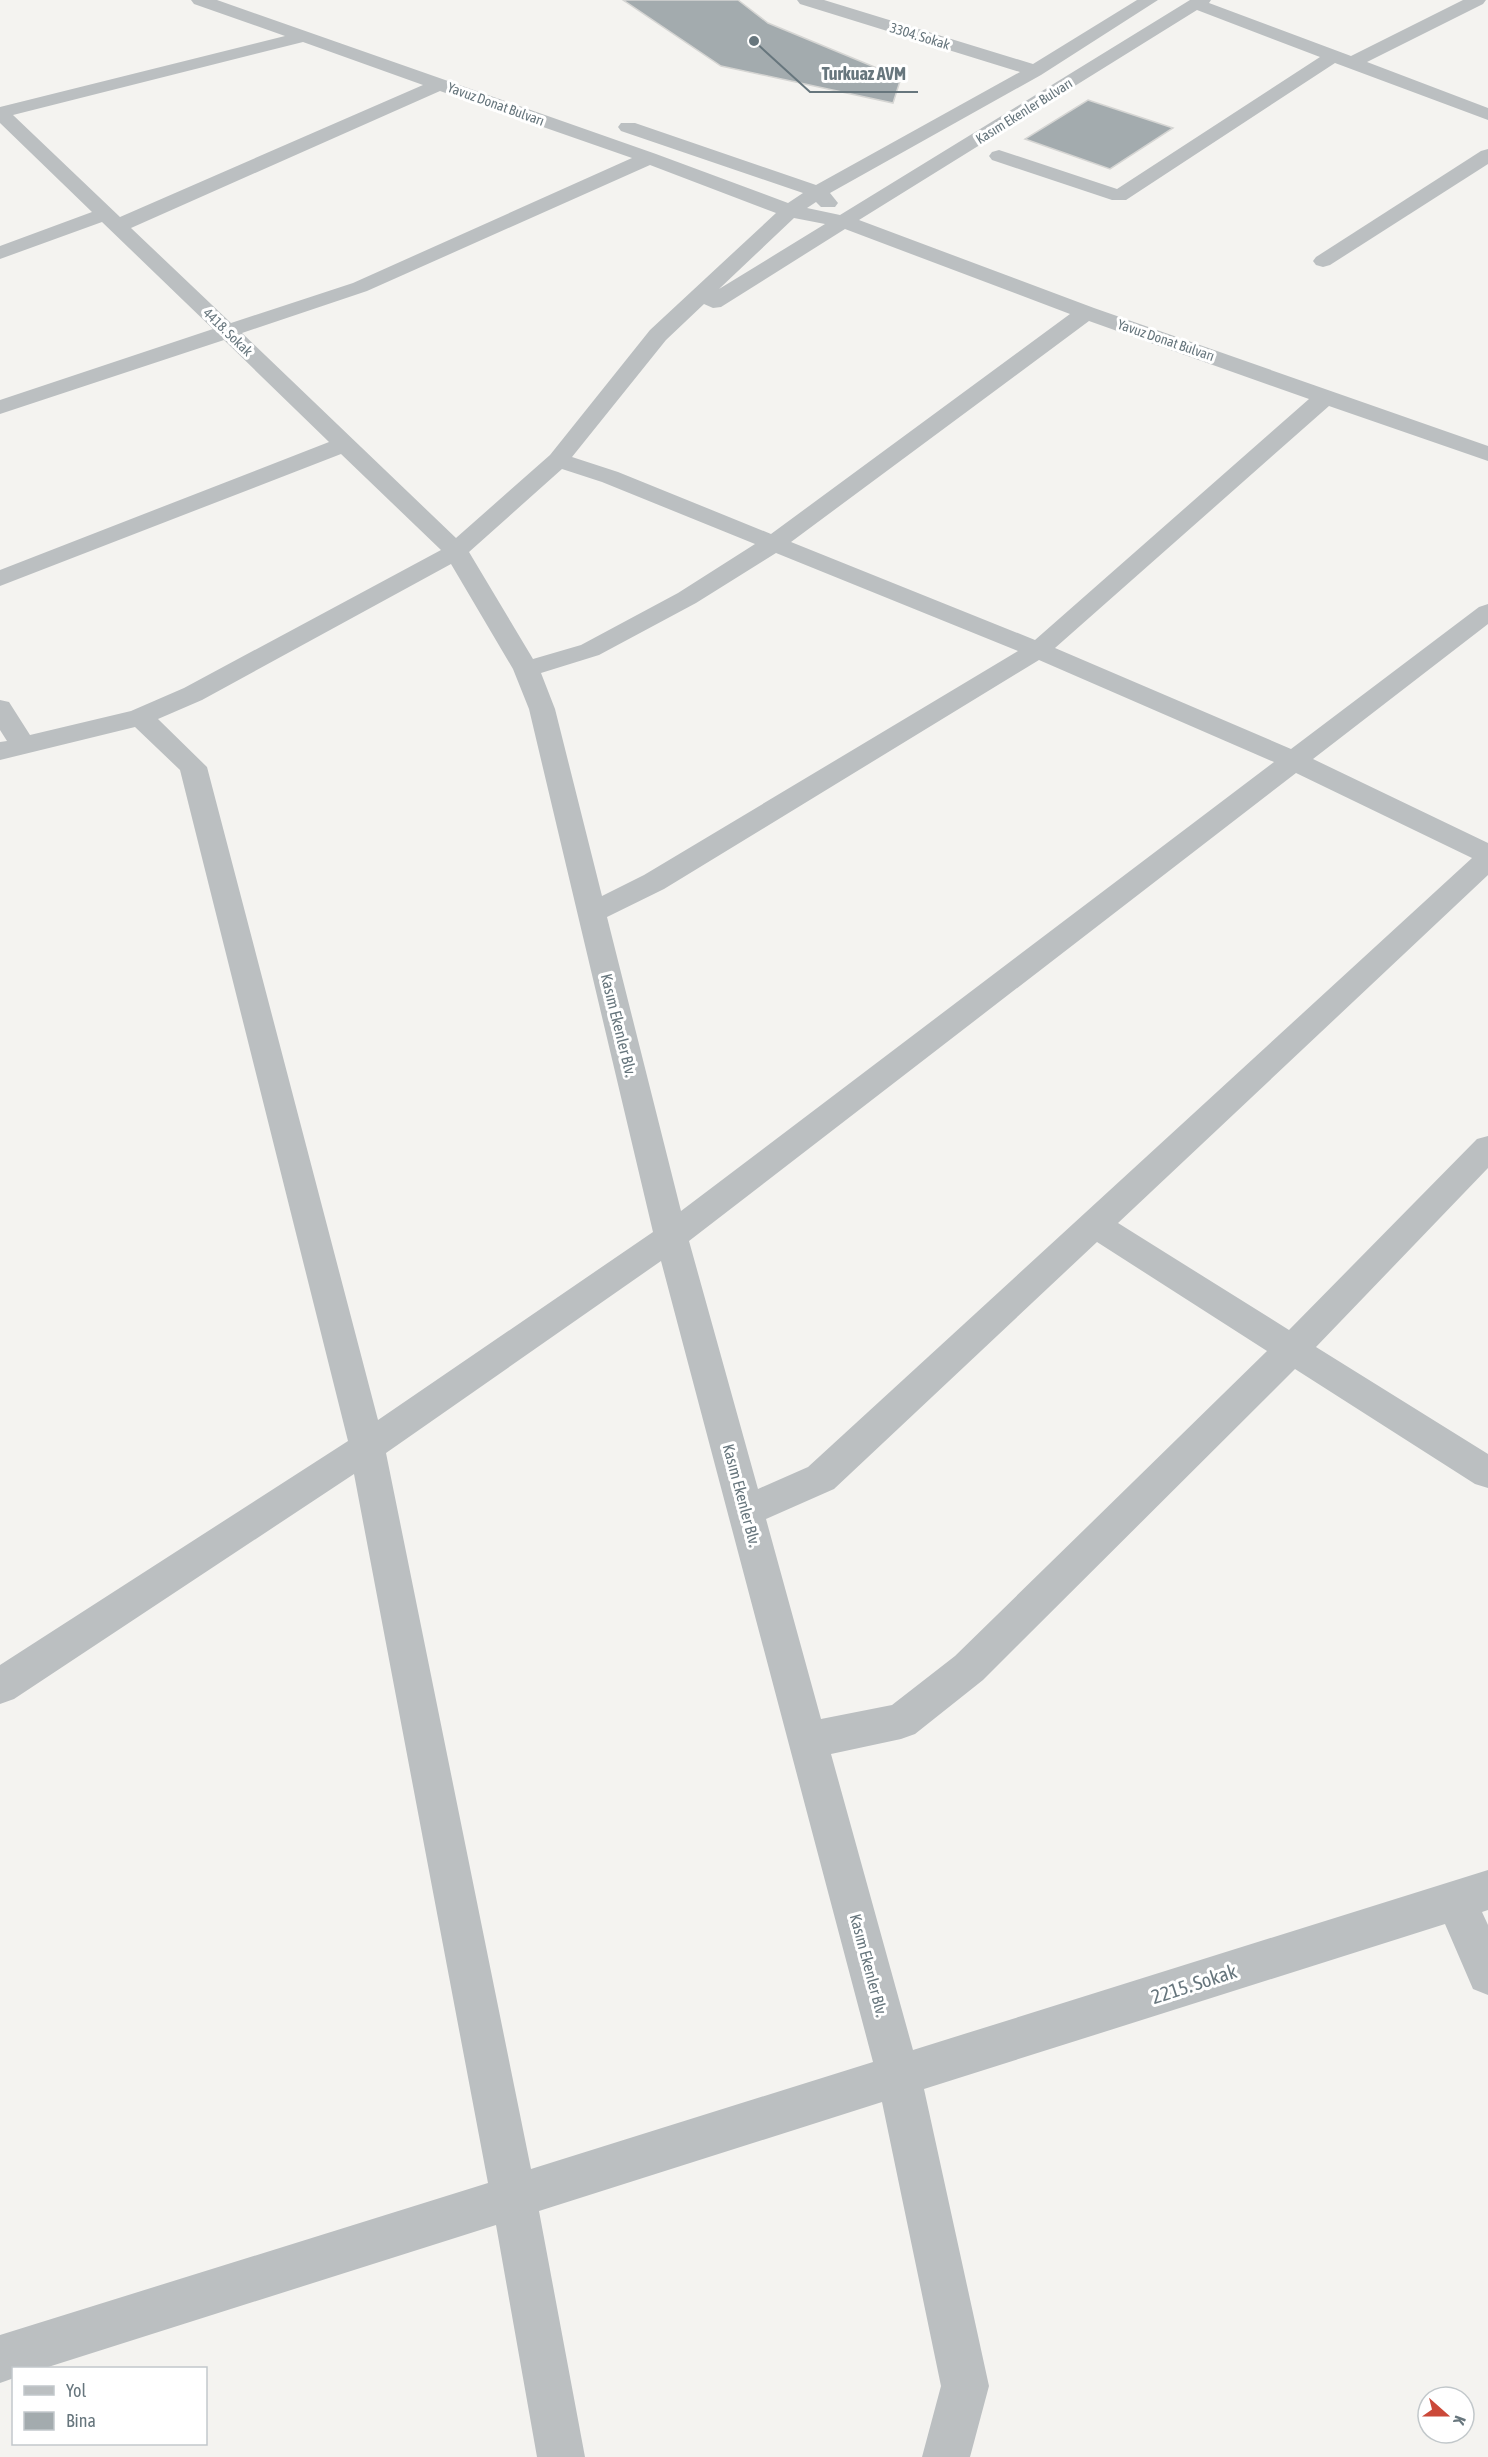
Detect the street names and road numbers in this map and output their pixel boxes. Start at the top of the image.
street label: 3304. Sokak [888,19,952,53]
street label: Kasım Ekenler Bulvarı [973,75,1075,147]
street label: Yavuz Donat Bulvarı [446,79,546,129]
street label: 4418. Sokak [200,305,256,359]
street label: Yavuz Donat Bulvarı [1115,316,1217,364]
street label: Kasım Ekenler Blv. [598,972,641,1078]
street label: Kasım Ekenler Blv. [720,1442,764,1548]
street label: Kasım Ekenler Blv. [847,1912,891,2018]
street label: 2215. Sokak [1148,1959,1240,2008]

